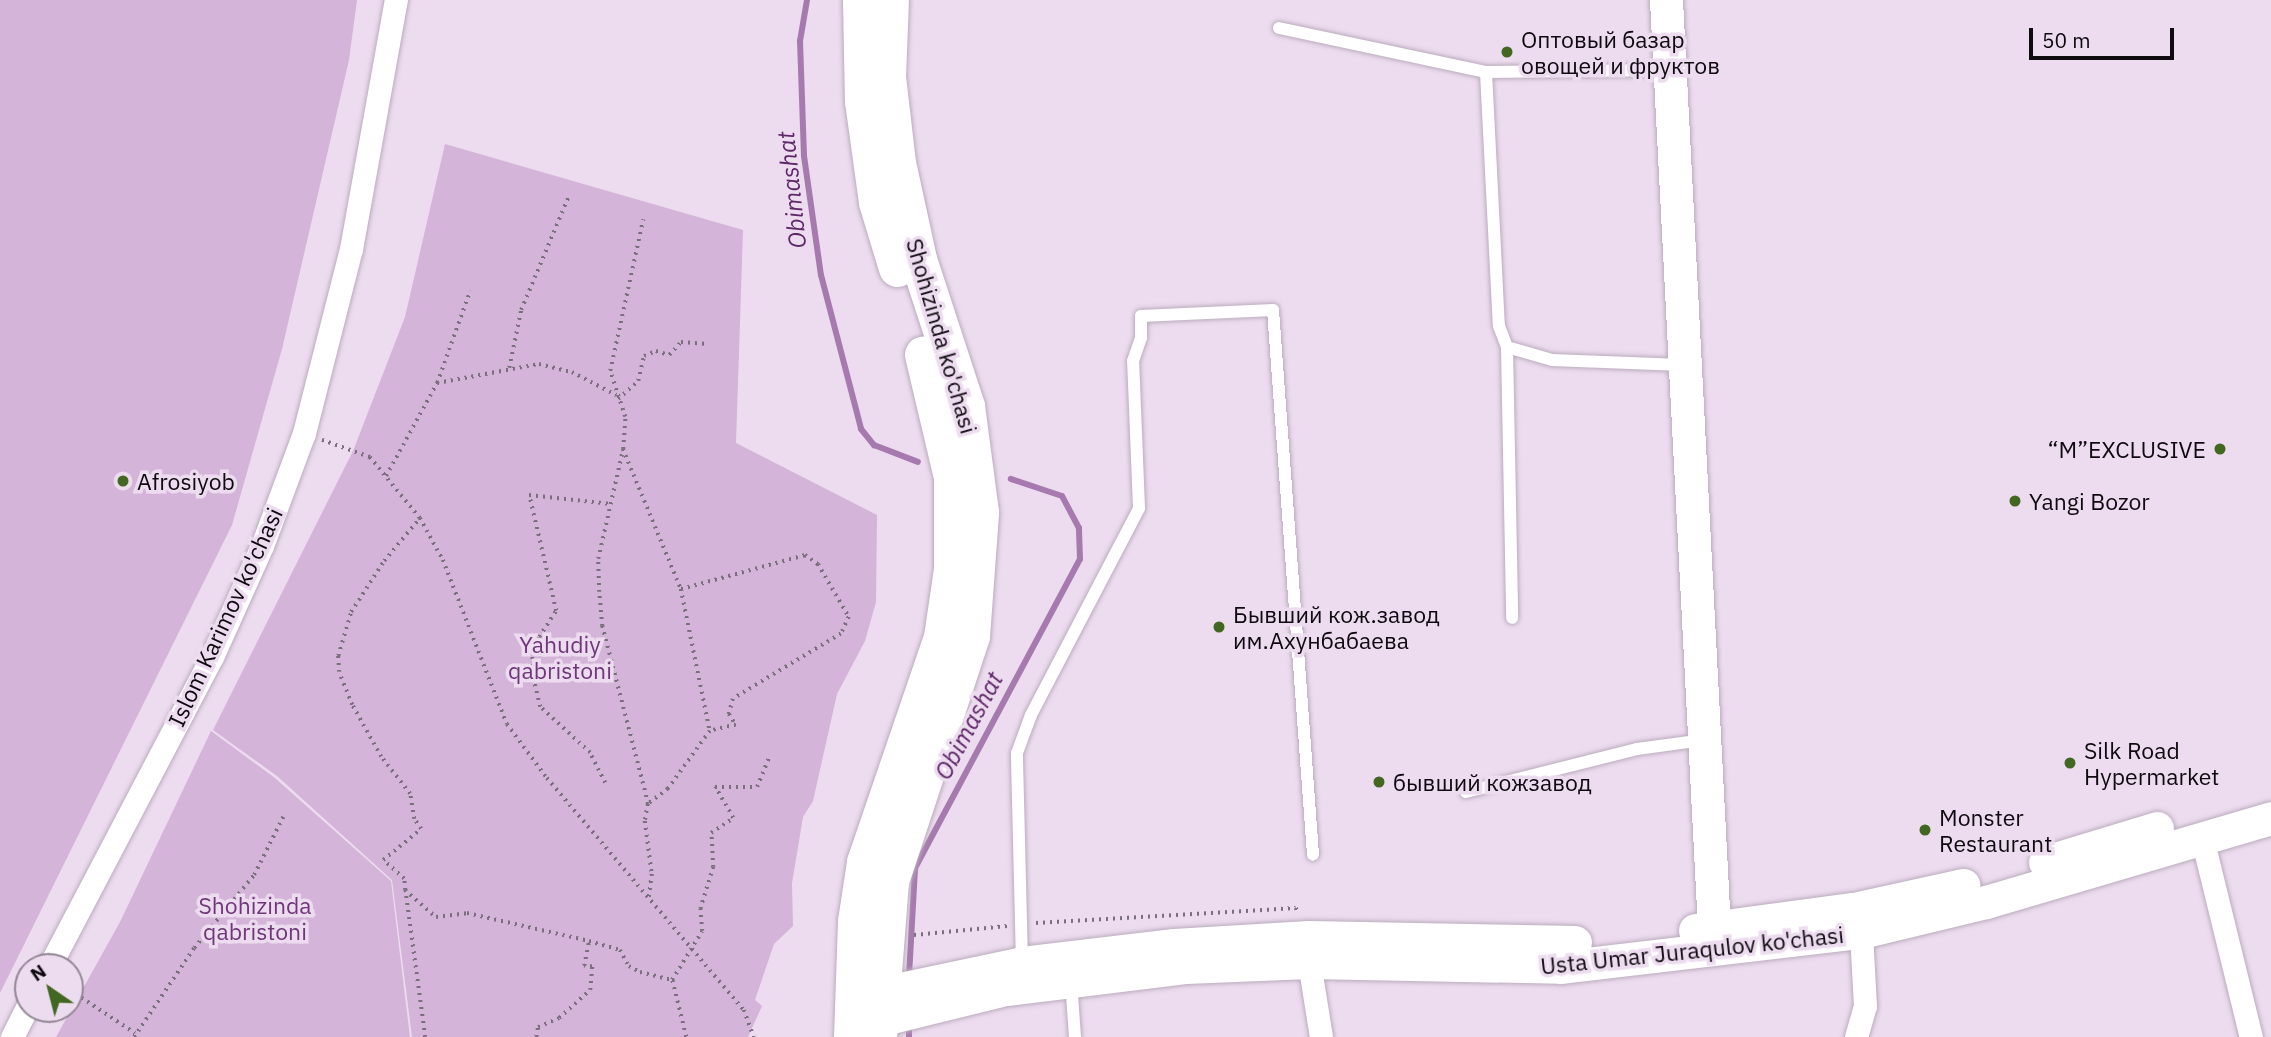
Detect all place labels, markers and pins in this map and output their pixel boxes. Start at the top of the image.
place label: Оптовый базар овощей и фруктов [1521,25,1720,79]
marker: Оптовый базар овощей и фруктов [1499,44,1515,60]
place label: “M”EXCLUSIVE [2048,435,2206,463]
marker: “M”EXCLUSIVE [2212,441,2228,457]
place label: Afrosiyob [137,467,235,495]
marker: Afrosiyob [115,473,131,489]
place label: Yangi Bozor [2029,487,2150,515]
marker: Yangi Bozor [2007,493,2023,509]
place label: Бывший кож.завод им.Ахунбабаева [1233,600,1440,654]
marker: Бывший кож.завод им.Ахунбабаева [1211,619,1227,635]
place label: Silk Road Hypermarket [2084,736,2219,790]
marker: Silk Road Hypermarket [2062,755,2078,771]
place label: бывший кожзавод [1393,768,1592,796]
marker: бывший кожзавод [1371,774,1387,790]
place label: Monster Restaurant [1939,803,2052,857]
marker: Monster Restaurant [1917,822,1933,838]

